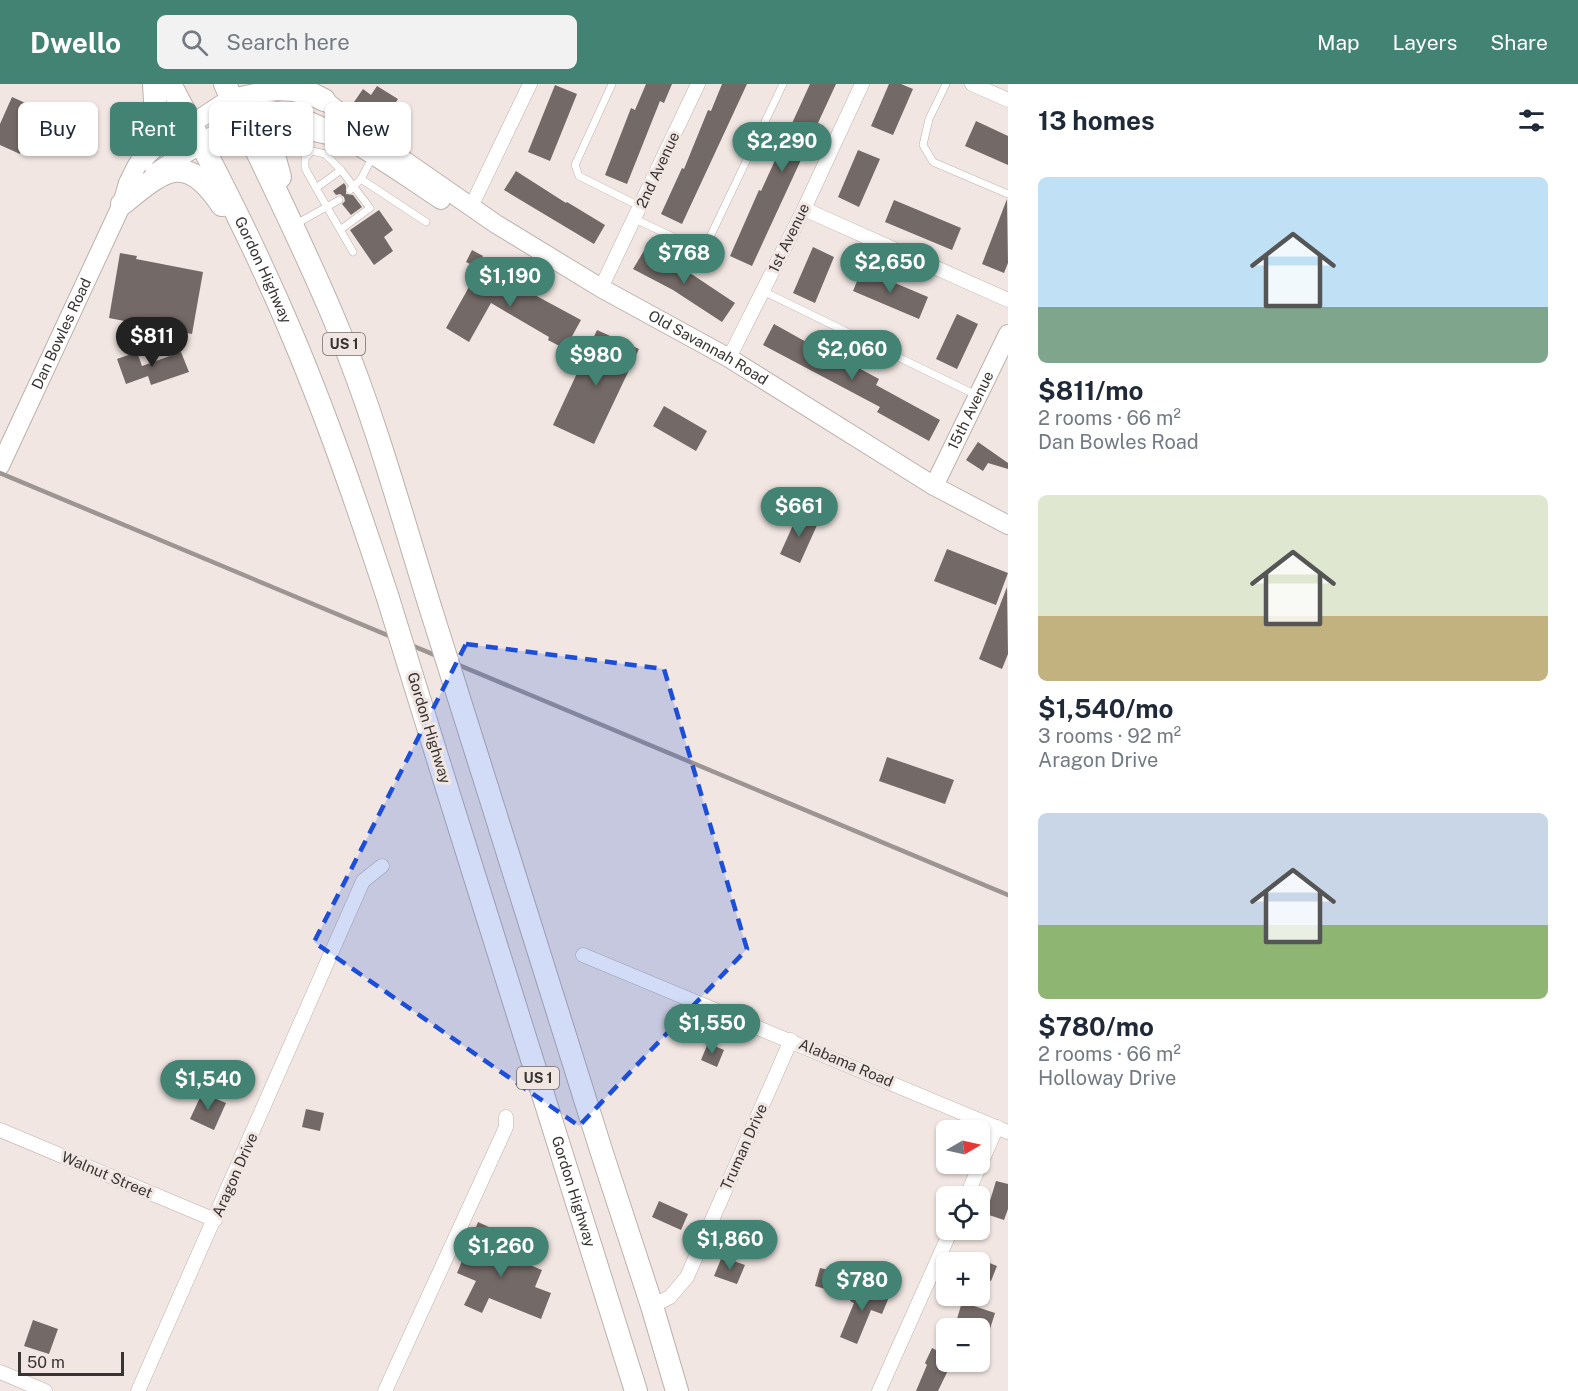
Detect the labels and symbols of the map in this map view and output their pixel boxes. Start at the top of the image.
pin: $2,290 [733,122,831,173]
street label: 2nd Avenue [633,129,683,210]
street label: 1st Avenue [765,201,813,275]
street label: Gordon Highway [232,214,295,326]
pin: $768 [648,234,720,285]
pin: $2,650 [841,243,939,294]
pin: $1,190 [461,257,559,308]
street label: Dan Bowles Road [28,275,94,392]
street label: Old Savannah Road [646,307,771,388]
pin: $811 [116,317,188,368]
pin: $2,060 [803,330,901,381]
road number: US 1 [323,333,365,355]
pin: $980 [560,336,632,387]
street label: 15th Avenue [944,368,997,452]
pin: $661 [763,487,835,538]
street label: Gordon Highway [404,670,454,786]
pin: $1,550 [663,1004,761,1055]
street label: Alabama Road [796,1035,896,1090]
pin: $1,540 [159,1060,257,1111]
road number: US 1 [517,1067,559,1089]
street label: Truman Drive [717,1101,770,1193]
north arrow [936,1120,990,1174]
street label: Aragon Drive [208,1130,261,1220]
street label: Gordon Highway [549,1134,599,1249]
street label: Walnut Street [59,1148,155,1201]
pin: $1,860 [681,1220,779,1271]
pin: $1,260 [452,1227,550,1278]
pin: $780 [826,1261,898,1312]
scale bar [18,1349,124,1376]

